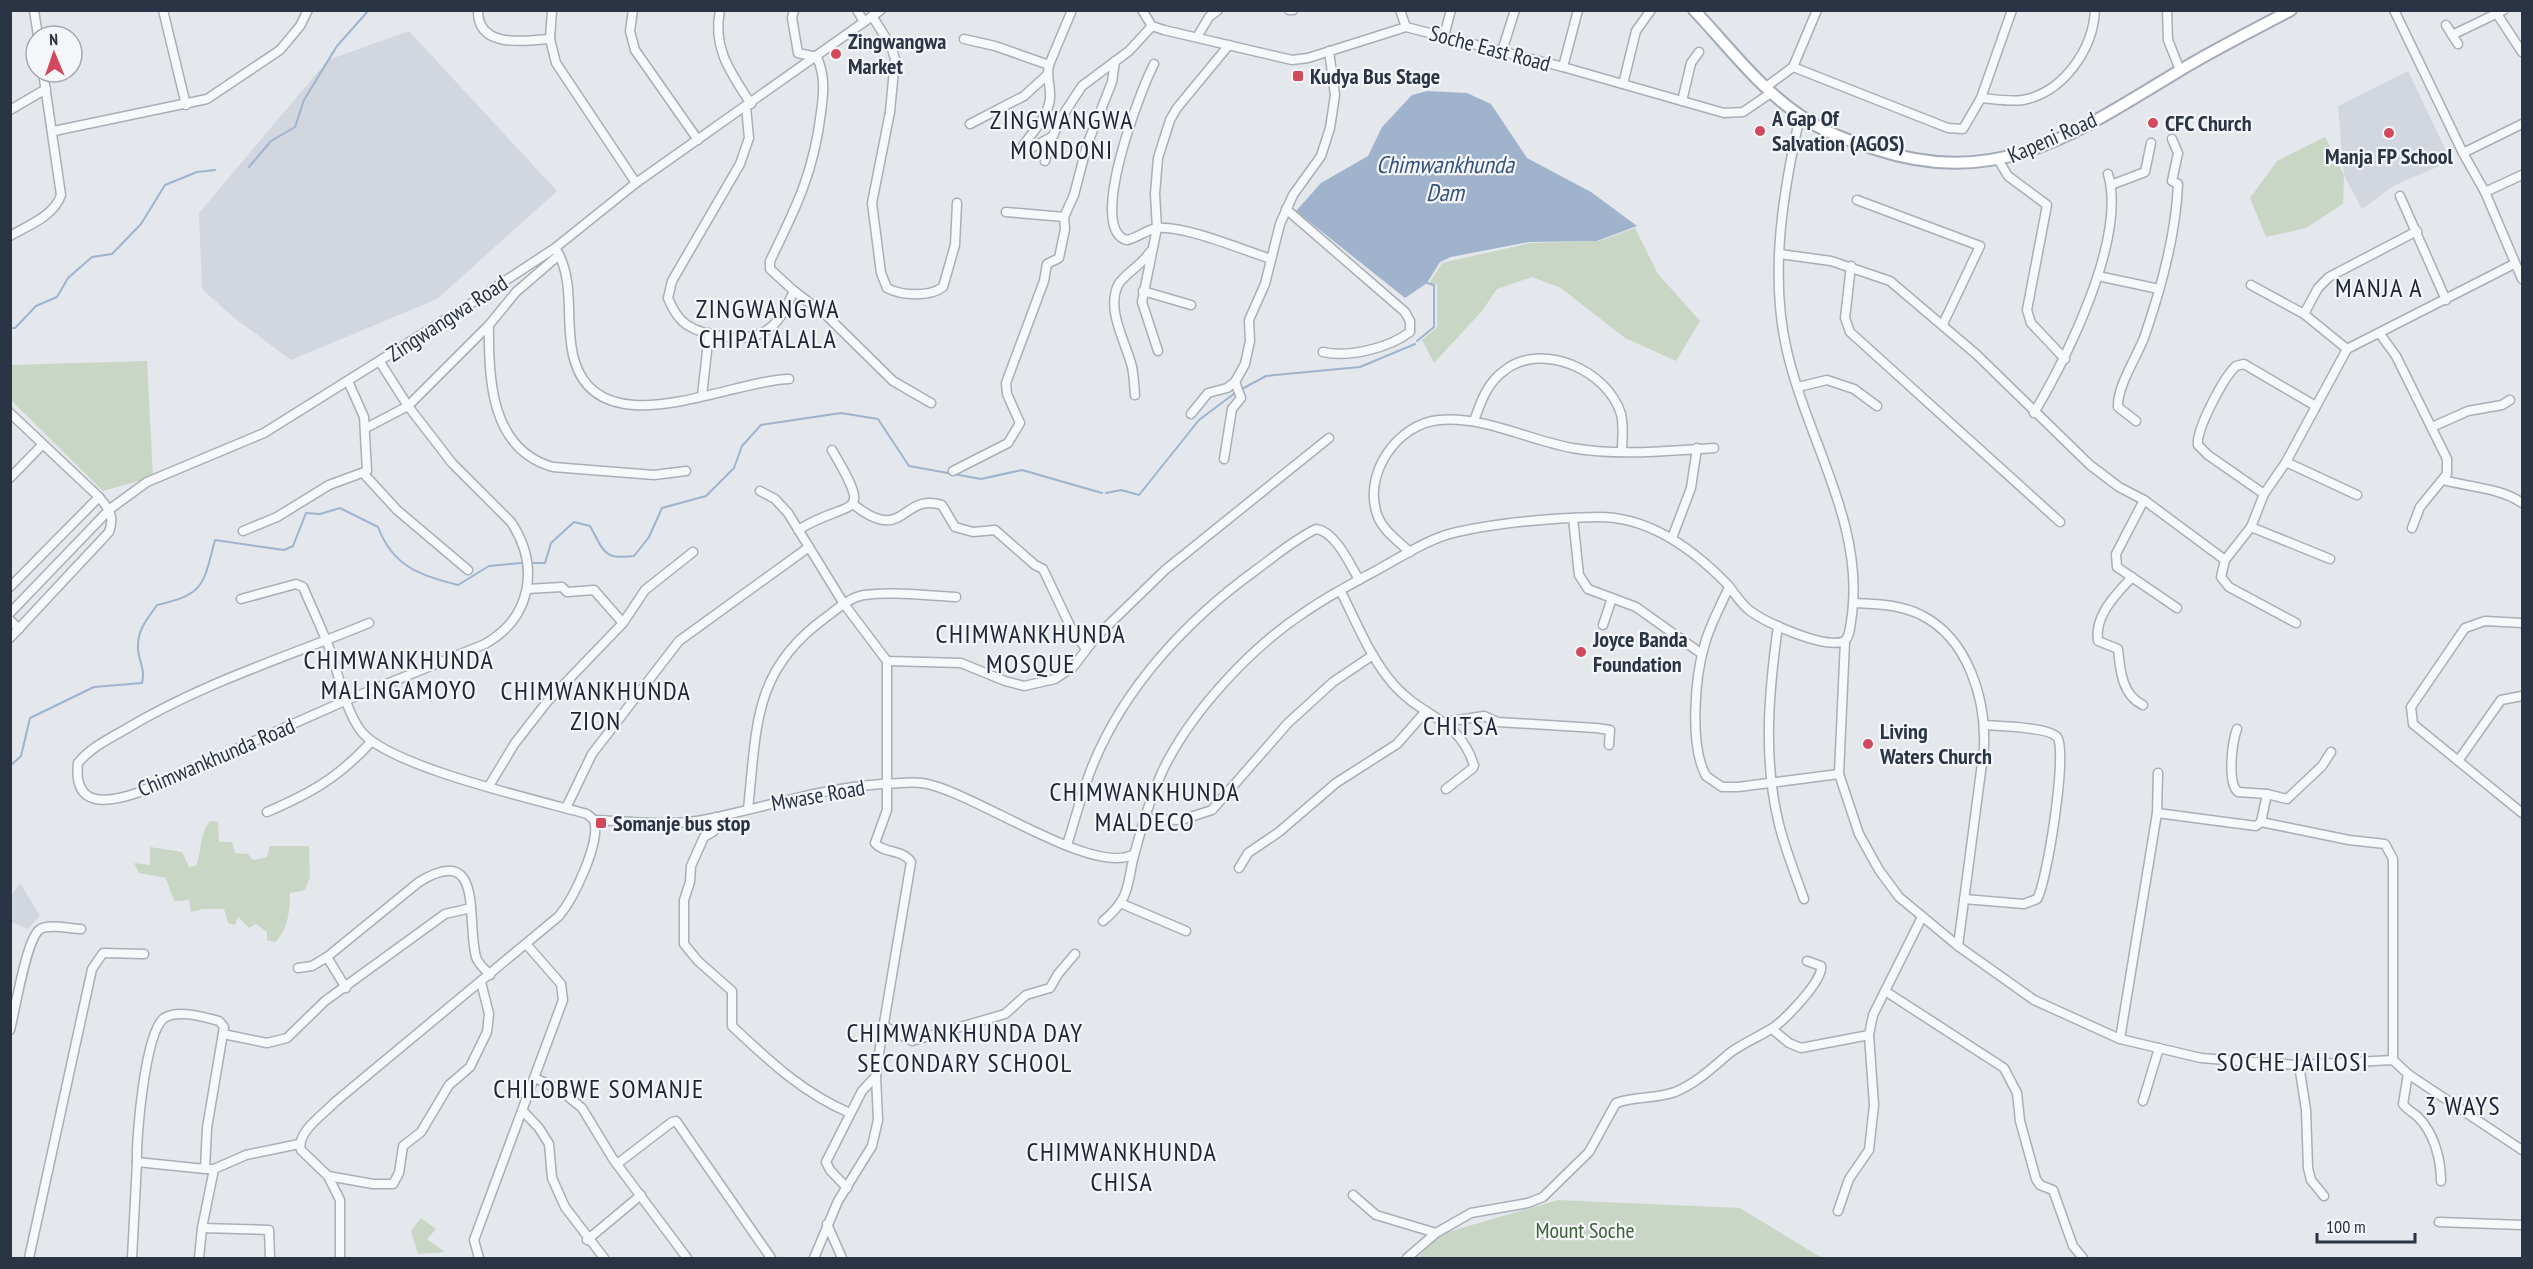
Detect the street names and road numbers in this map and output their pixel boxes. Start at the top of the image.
street label: Soche East Road [1426,18,1554,78]
street label: Kapeni Road [2003,105,2101,169]
street label: Zingwangwa Road [381,269,513,367]
street label: Chimwankhunda Road [133,711,299,803]
street label: Mwase Road [769,773,867,817]

